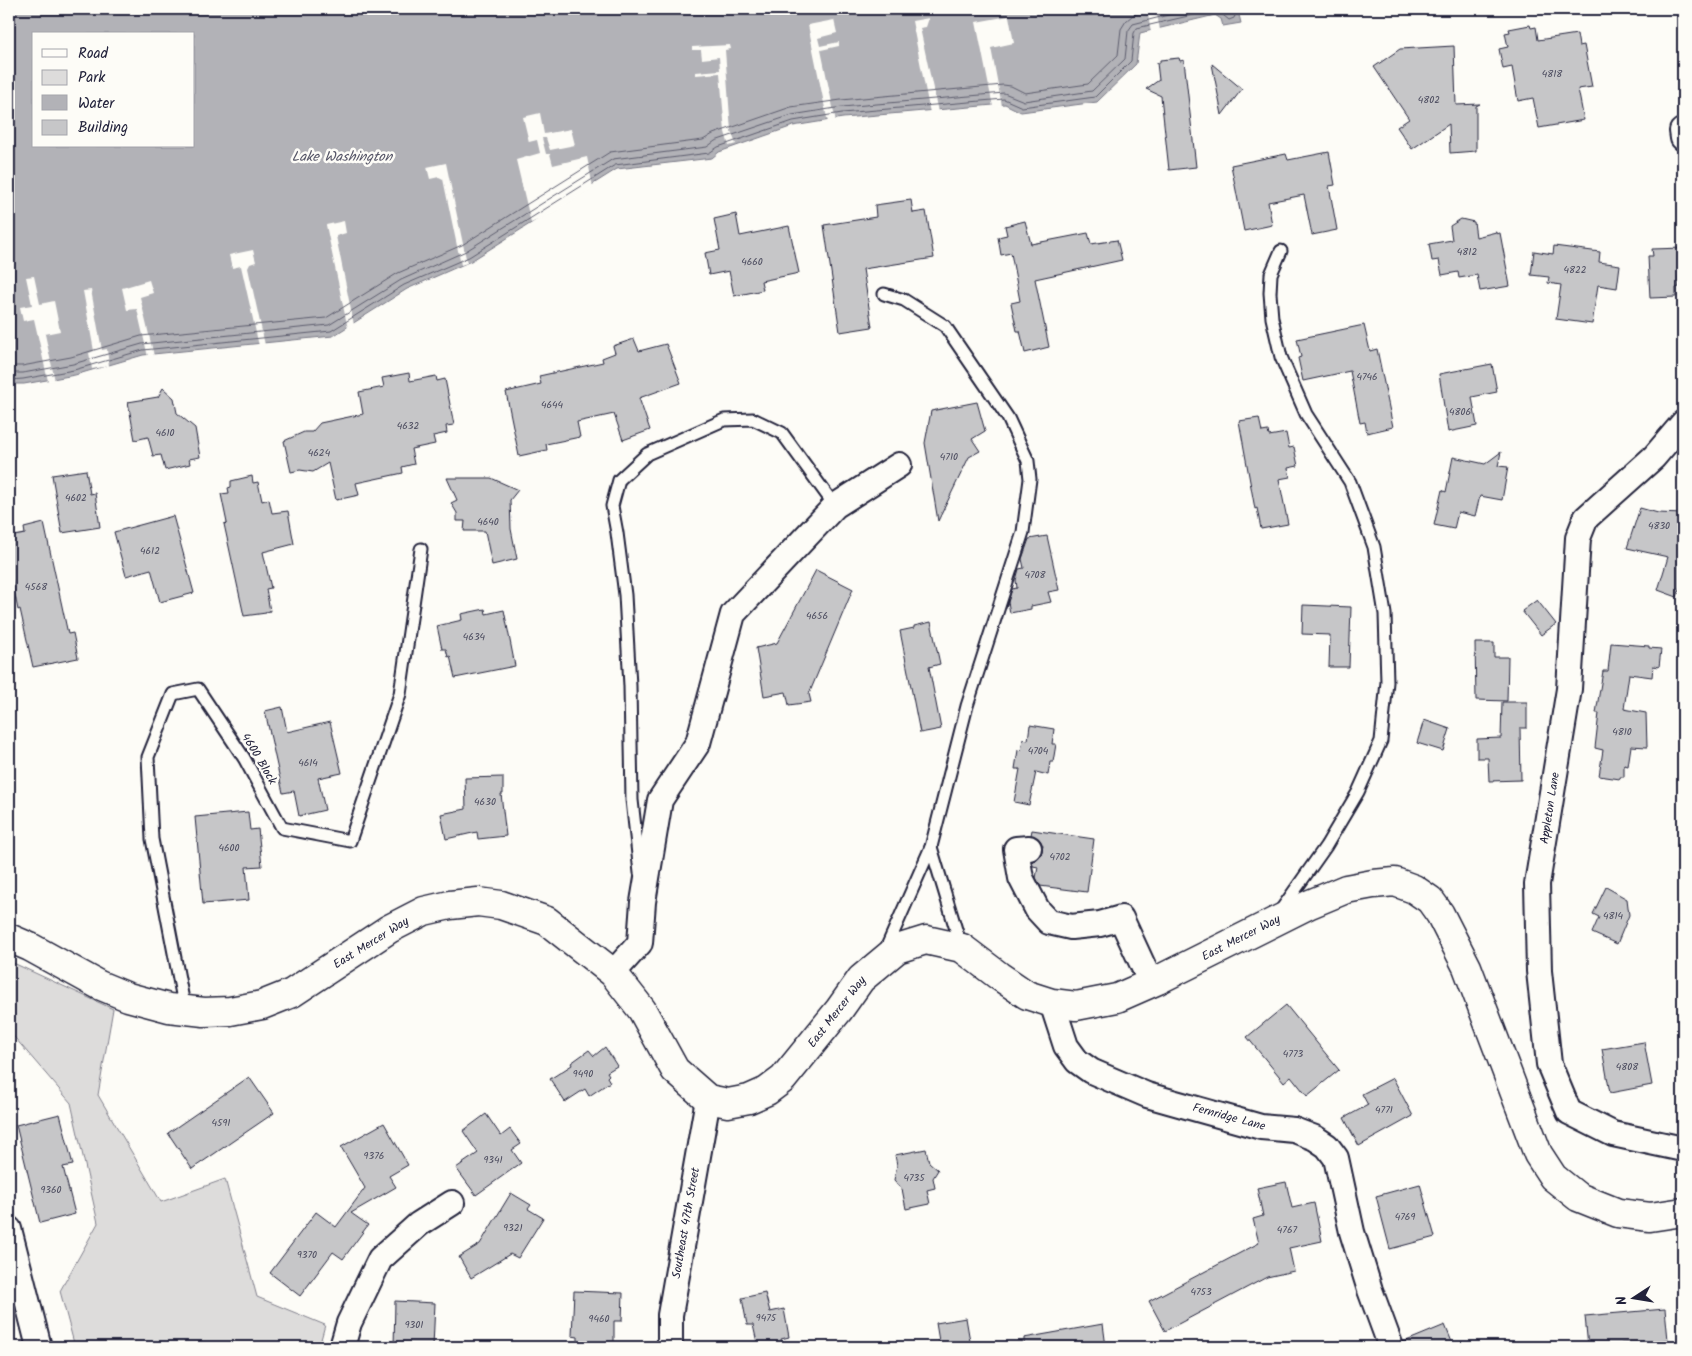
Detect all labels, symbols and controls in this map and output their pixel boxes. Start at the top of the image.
legend [32,32,195,148]
text: Road [78,42,109,66]
text: Park [78,66,106,90]
house number: 4818 [1542,66,1563,82]
text: Water [78,92,115,116]
house number: 4802 [1418,92,1440,108]
text: Building [78,116,128,140]
water label: Lake Washington [292,146,394,168]
house number: 4812 [1457,244,1477,260]
house number: 4660 [741,254,763,270]
house number: 4822 [1563,262,1587,278]
house number: 4746 [1356,369,1378,385]
house number: 4644 [541,397,564,413]
house number: 4806 [1449,404,1471,420]
house number: 4632 [397,418,419,434]
house number: 4610 [155,425,175,441]
house number: 4624 [308,445,331,461]
house number: 4710 [940,449,958,465]
house number: 4602 [65,490,87,506]
house number: 4640 [477,514,499,530]
house number: 4830 [1648,518,1670,534]
house number: 4612 [140,543,160,559]
house number: 4708 [1024,567,1047,583]
house number: 4568 [25,579,48,595]
house number: 4656 [806,608,828,624]
house number: 4634 [463,629,486,645]
house number: 4810 [1612,724,1632,740]
street label: 4600 Block [236,730,282,789]
house number: 4704 [1028,743,1049,759]
house number: 4614 [298,755,318,771]
street label: Appleton Lane [1535,770,1565,845]
house number: 4630 [474,794,496,810]
house number: 4600 [218,840,240,856]
house number: 4702 [1050,849,1071,865]
house number: 4814 [1603,908,1624,924]
street label: East Mercer Way [1198,910,1284,966]
street label: East Mercer Way [329,912,413,974]
street label: East Mercer Way [803,972,871,1052]
house number: 4773 [1283,1046,1304,1062]
house number: 4808 [1616,1059,1639,1075]
house number: 9490 [573,1066,593,1082]
street label: Fernridge Lane [1190,1098,1268,1136]
house number: 4771 [1375,1102,1393,1118]
house number: 4591 [212,1115,230,1131]
house number: 9376 [364,1148,384,1164]
house number: 9341 [483,1152,503,1168]
street label: Southeast 47th Street [667,1165,705,1280]
house number: 4735 [903,1170,925,1186]
house number: 9360 [40,1182,62,1198]
house number: 4769 [1395,1209,1415,1225]
house number: 9321 [503,1220,523,1236]
house number: 4767 [1277,1222,1298,1238]
house number: 9370 [297,1247,317,1263]
north arrow [1610,1274,1660,1324]
house number: 4753 [1190,1284,1212,1300]
text: N [1611,1294,1634,1307]
house number: 9475 [756,1310,777,1326]
house number: 9460 [589,1311,609,1327]
house number: 9301 [405,1317,423,1333]

